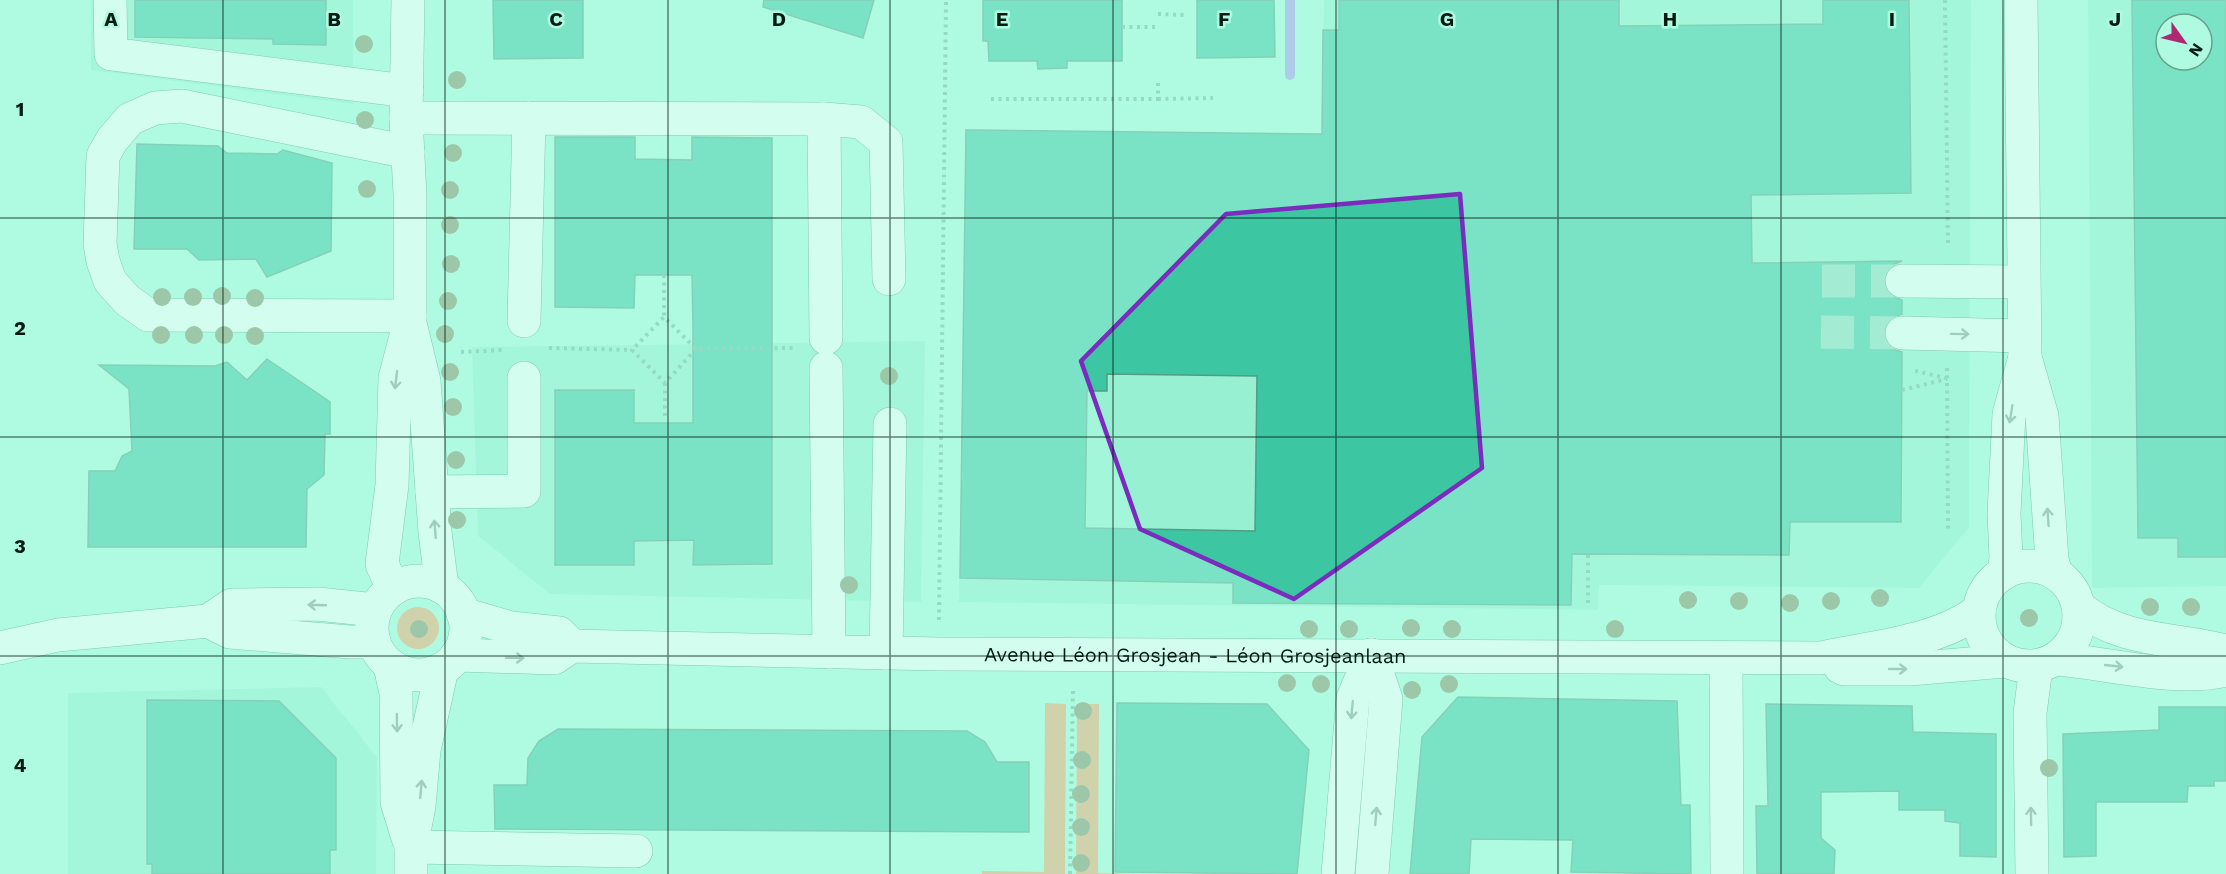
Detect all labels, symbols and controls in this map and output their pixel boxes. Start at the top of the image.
text: A [104,7,118,31]
text: B [327,7,341,31]
text: C [549,7,563,31]
text: D [772,7,786,31]
text: E [996,7,1008,31]
text: F [1218,7,1230,31]
text: G [1440,7,1454,31]
text: H [1663,7,1677,31]
text: I [1889,7,1895,31]
text: J [2109,7,2121,31]
north arrow [2154,12,2214,72]
text: N [2185,40,2207,60]
text: 1 [16,97,24,121]
text: 2 [14,316,26,340]
one-way arrow [1950,329,1970,340]
one-way arrow [391,369,402,389]
one-way arrow [2005,404,2016,423]
one-way arrow [2043,507,2054,527]
one-way arrow [429,520,440,540]
text: 3 [14,534,26,558]
one-way arrow [308,599,328,610]
street label: Avenue Léon Grosjean - Léon Grosjeanlaan [984,642,1407,668]
one-way arrow [505,652,525,663]
one-way arrow [2103,661,2123,672]
one-way arrow [1887,663,1907,675]
one-way arrow [1346,700,1357,720]
one-way arrow [392,713,403,733]
text: 4 [14,753,27,777]
one-way arrow [416,780,427,800]
one-way arrow [1371,806,1382,826]
one-way arrow [2025,806,2037,826]

